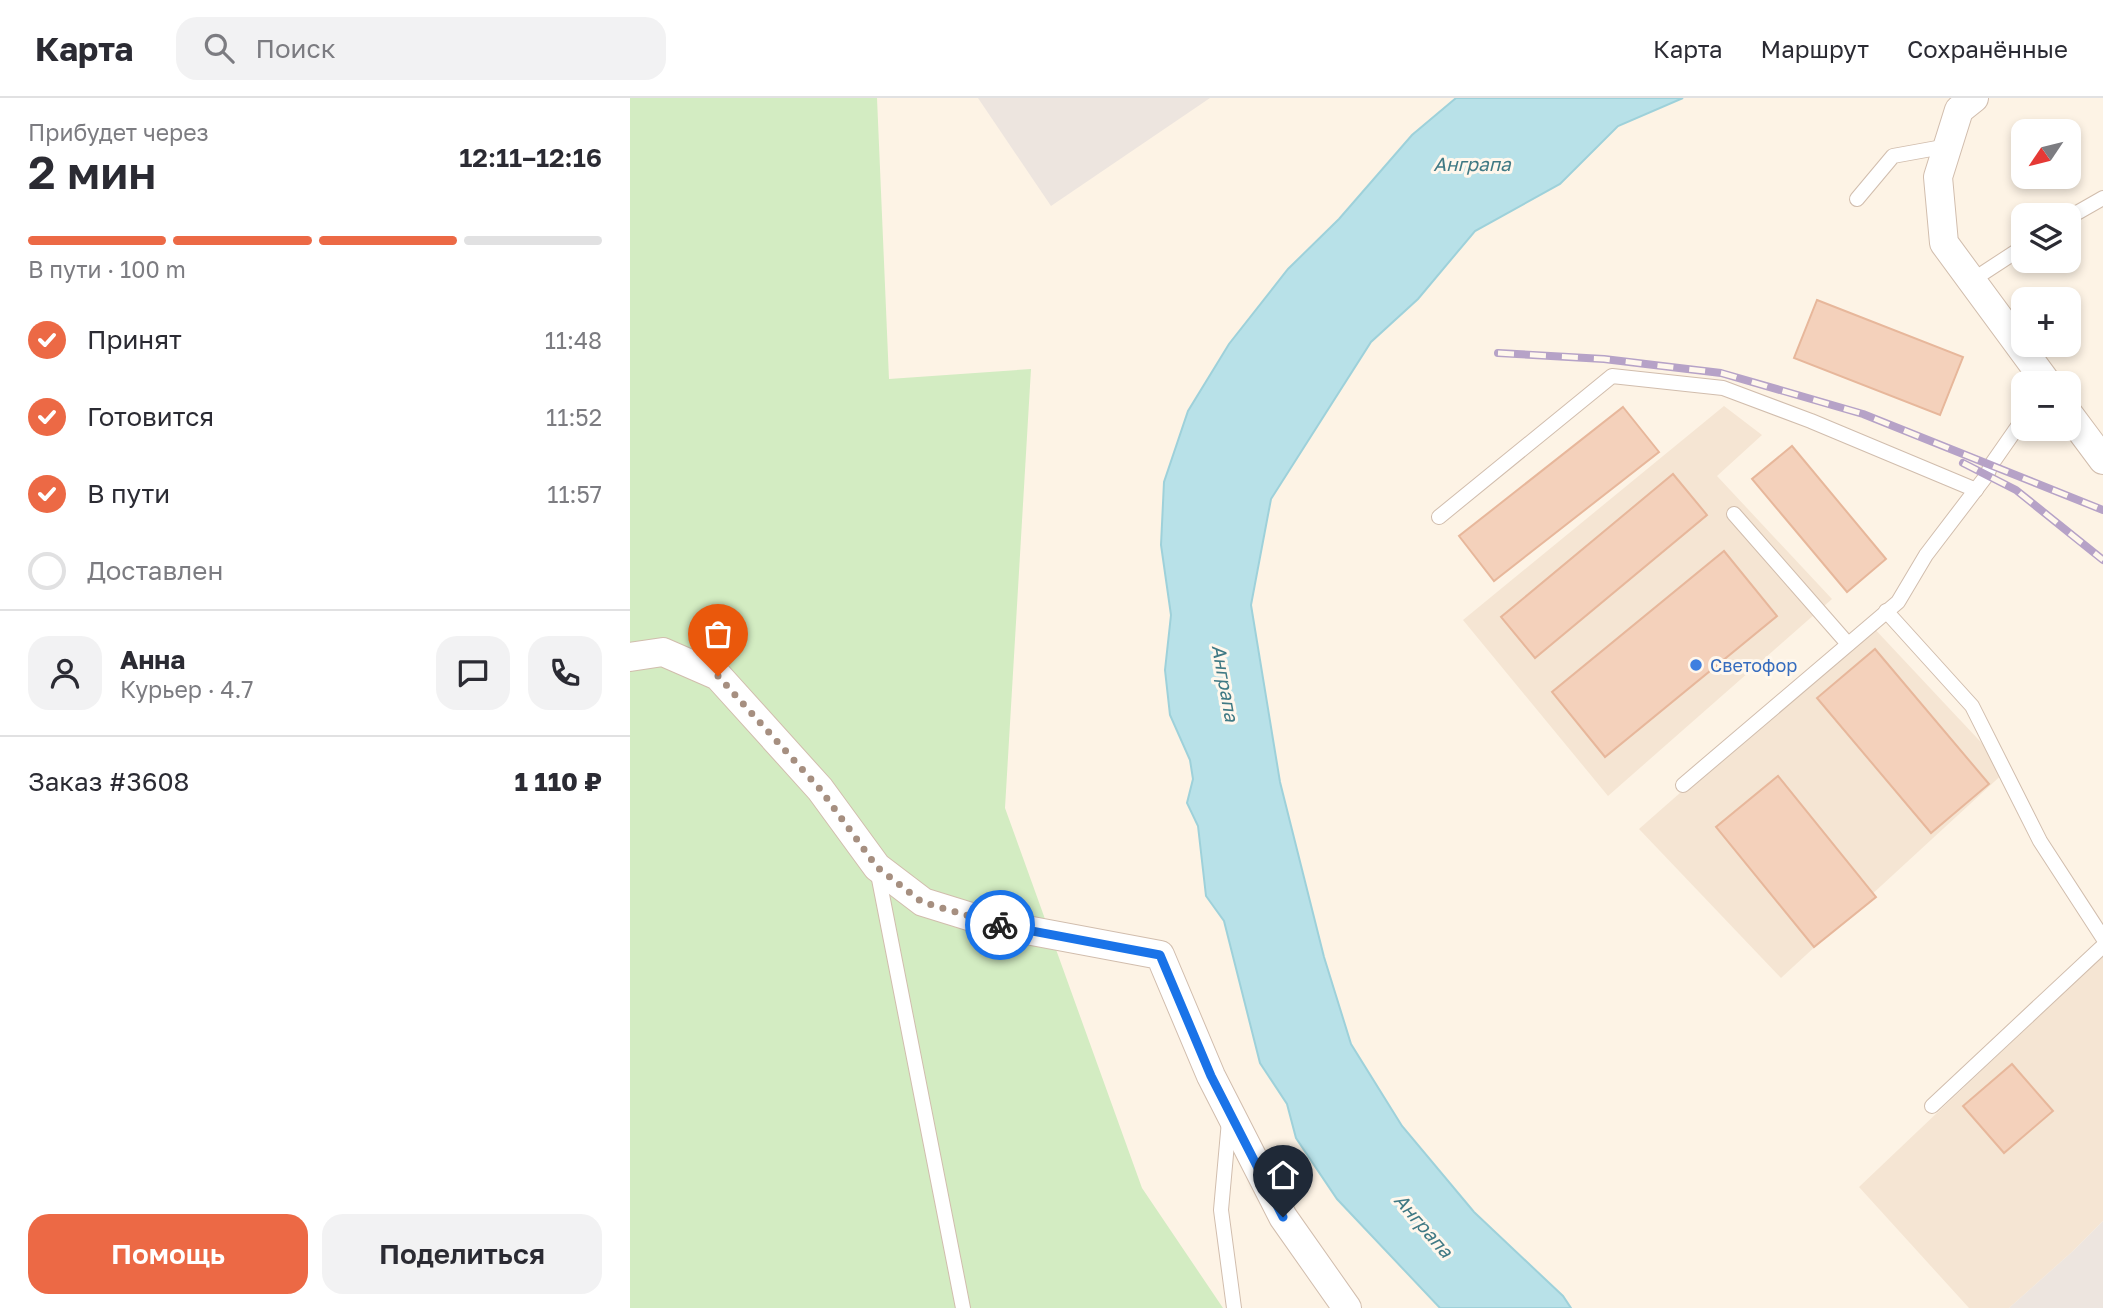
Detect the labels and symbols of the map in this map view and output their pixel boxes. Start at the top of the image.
north arrow [2011,119,2081,189]
water label: Анграпа [1433,152,1512,175]
pin [688,604,748,676]
water label: Анграпа [1208,643,1244,724]
place label: Светофор [1710,654,1797,676]
marker: Светофор [1688,657,1704,673]
courier [965,890,1035,960]
pin [1253,1145,1313,1217]
water label: Анграпа [1390,1188,1459,1263]

